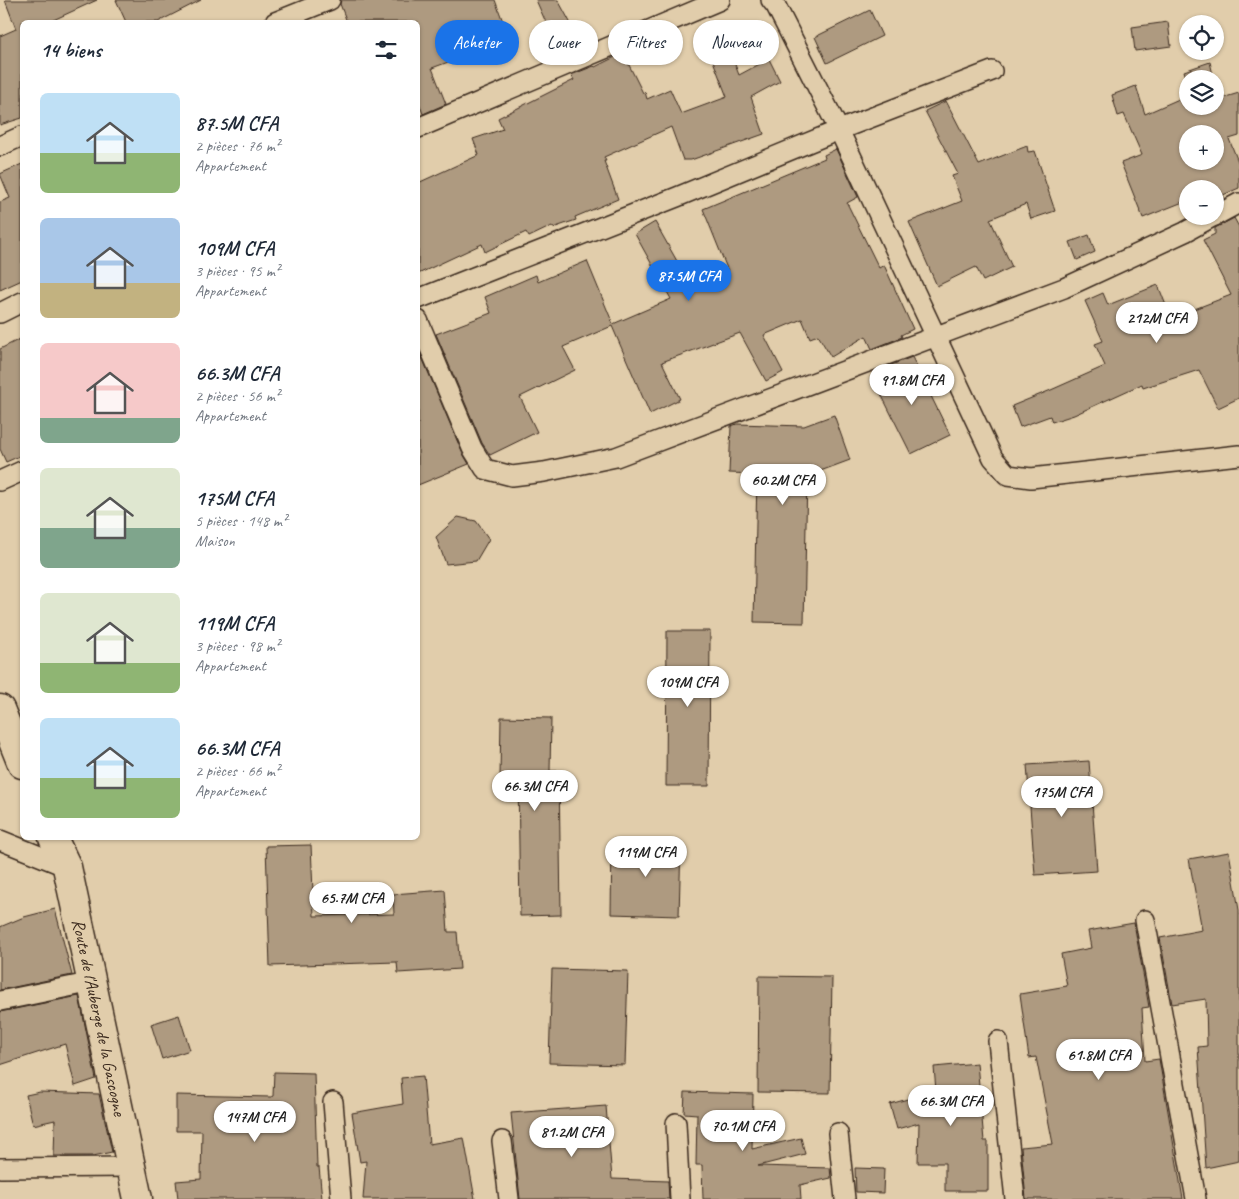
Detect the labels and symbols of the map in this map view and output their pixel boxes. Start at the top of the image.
pin: 87.5M CFA [632,260,746,302]
pin: 212M CFA [1105,302,1209,344]
pin: 91.8M CFA [855,364,969,406]
pin: 60.2M CFA [726,464,840,506]
pin: 109M CFA [636,666,740,708]
pin: 66.3M CFA [478,770,592,812]
pin: 175M CFA [1010,776,1114,818]
pin: 119M CFA [594,836,698,878]
pin: 65.7M CFA [295,882,409,924]
street label: Route de l'Auberge de la Gascogne [67,917,131,1119]
pin: 61.8M CFA [1042,1038,1156,1081]
pin: 66.3M CFA [894,1084,1008,1127]
pin: 147M CFA [203,1100,307,1143]
pin: 70.1M CFA [686,1110,800,1152]
pin: 81.2M CFA [515,1116,629,1158]

